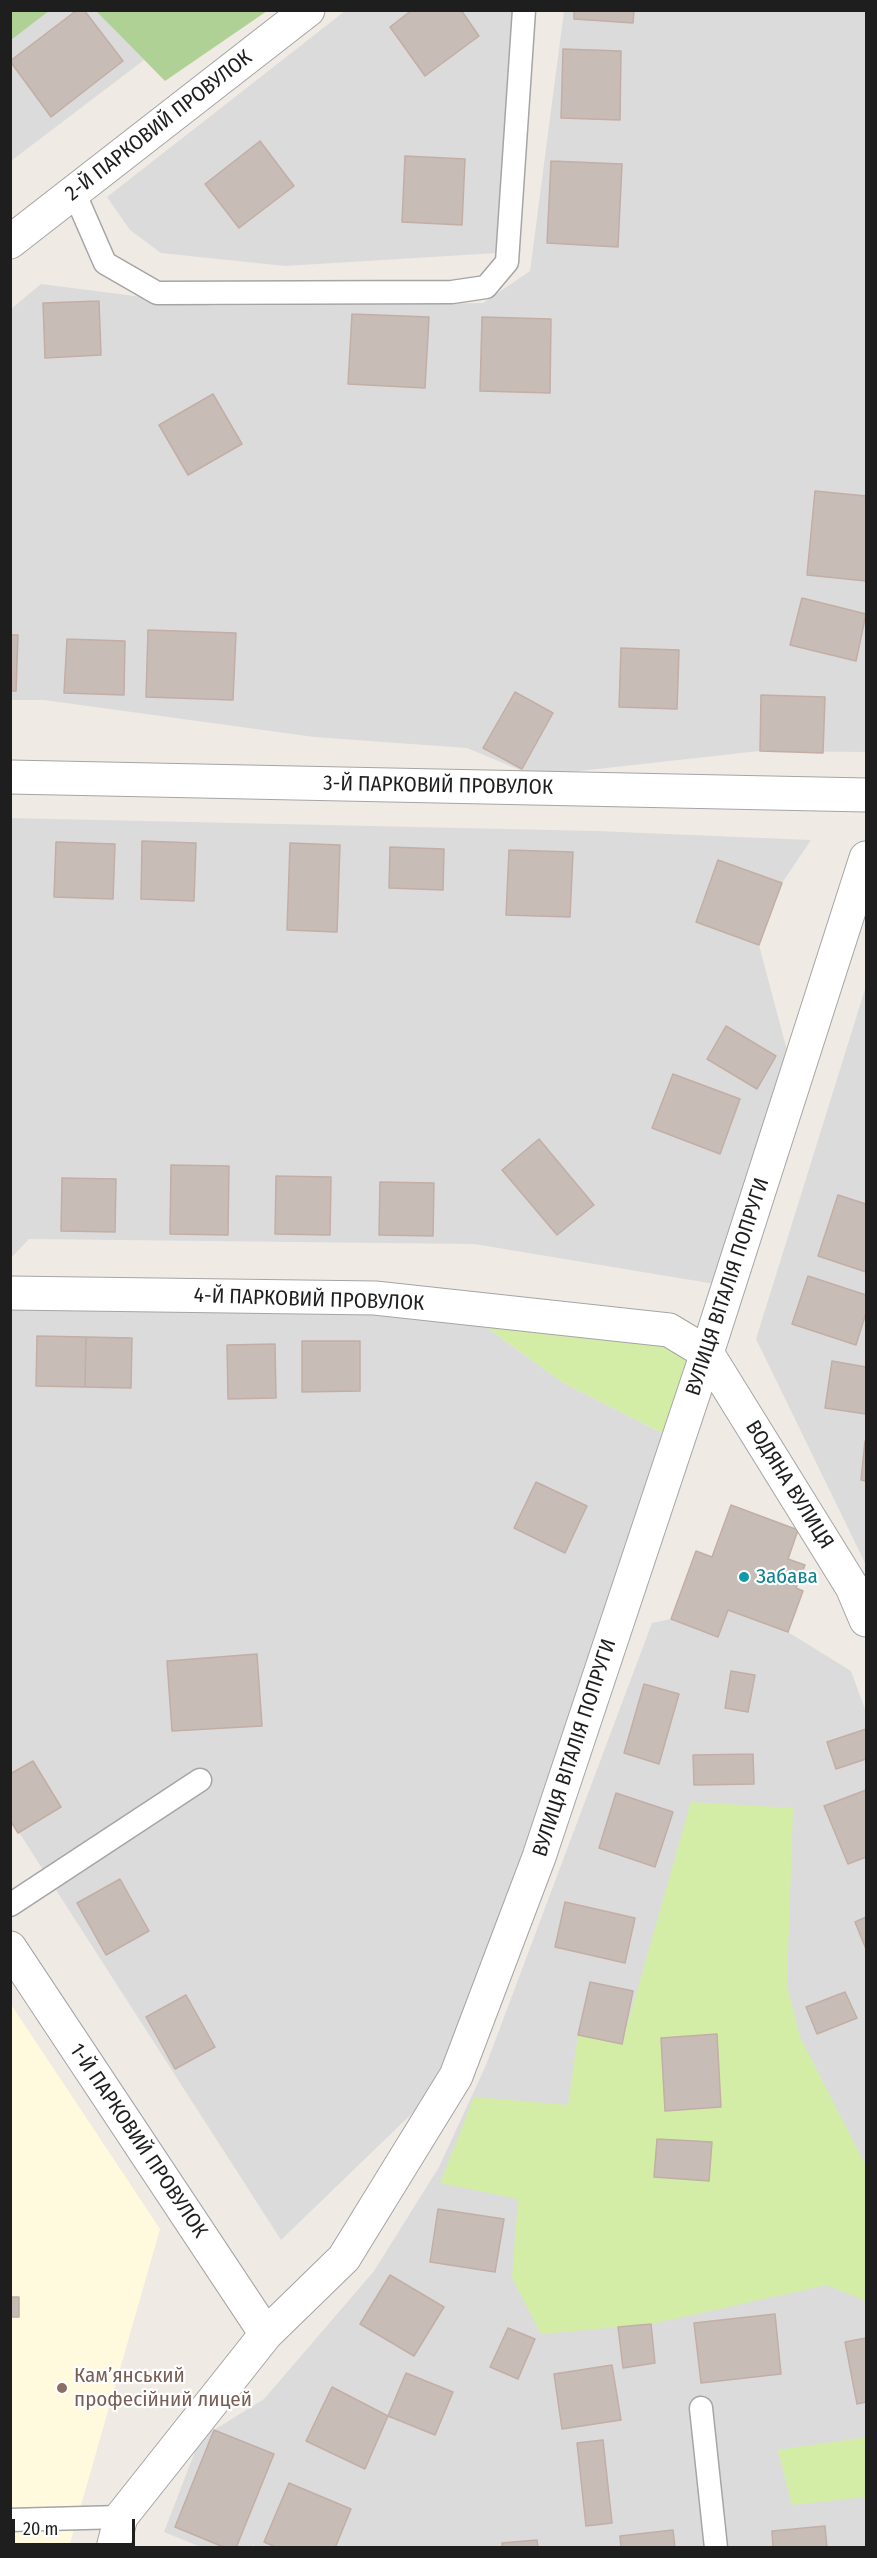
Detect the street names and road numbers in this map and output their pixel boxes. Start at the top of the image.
street label: 2-Й ПАРКОВИЙ ПРОВУЛОК [61,45,257,207]
street label: 3-Й ПАРКОВИЙ ПРОВУЛОК [323,771,553,801]
street label: ВУЛИЦЯ ВІТАЛІЯ ПОПРУГИ [681,1175,775,1399]
street label: 4-Й ПАРКОВИЙ ПРОВУЛОК [193,1283,425,1317]
street label: ВОДЯНА ВУЛИЦЯ [740,1416,838,1554]
street label: ВУЛИЦЯ ВІТАЛІЯ ПОПРУГИ [528,1636,622,1860]
street label: 1-Й ПАРКОВИЙ ПРОВУЛОК [64,2039,212,2243]

